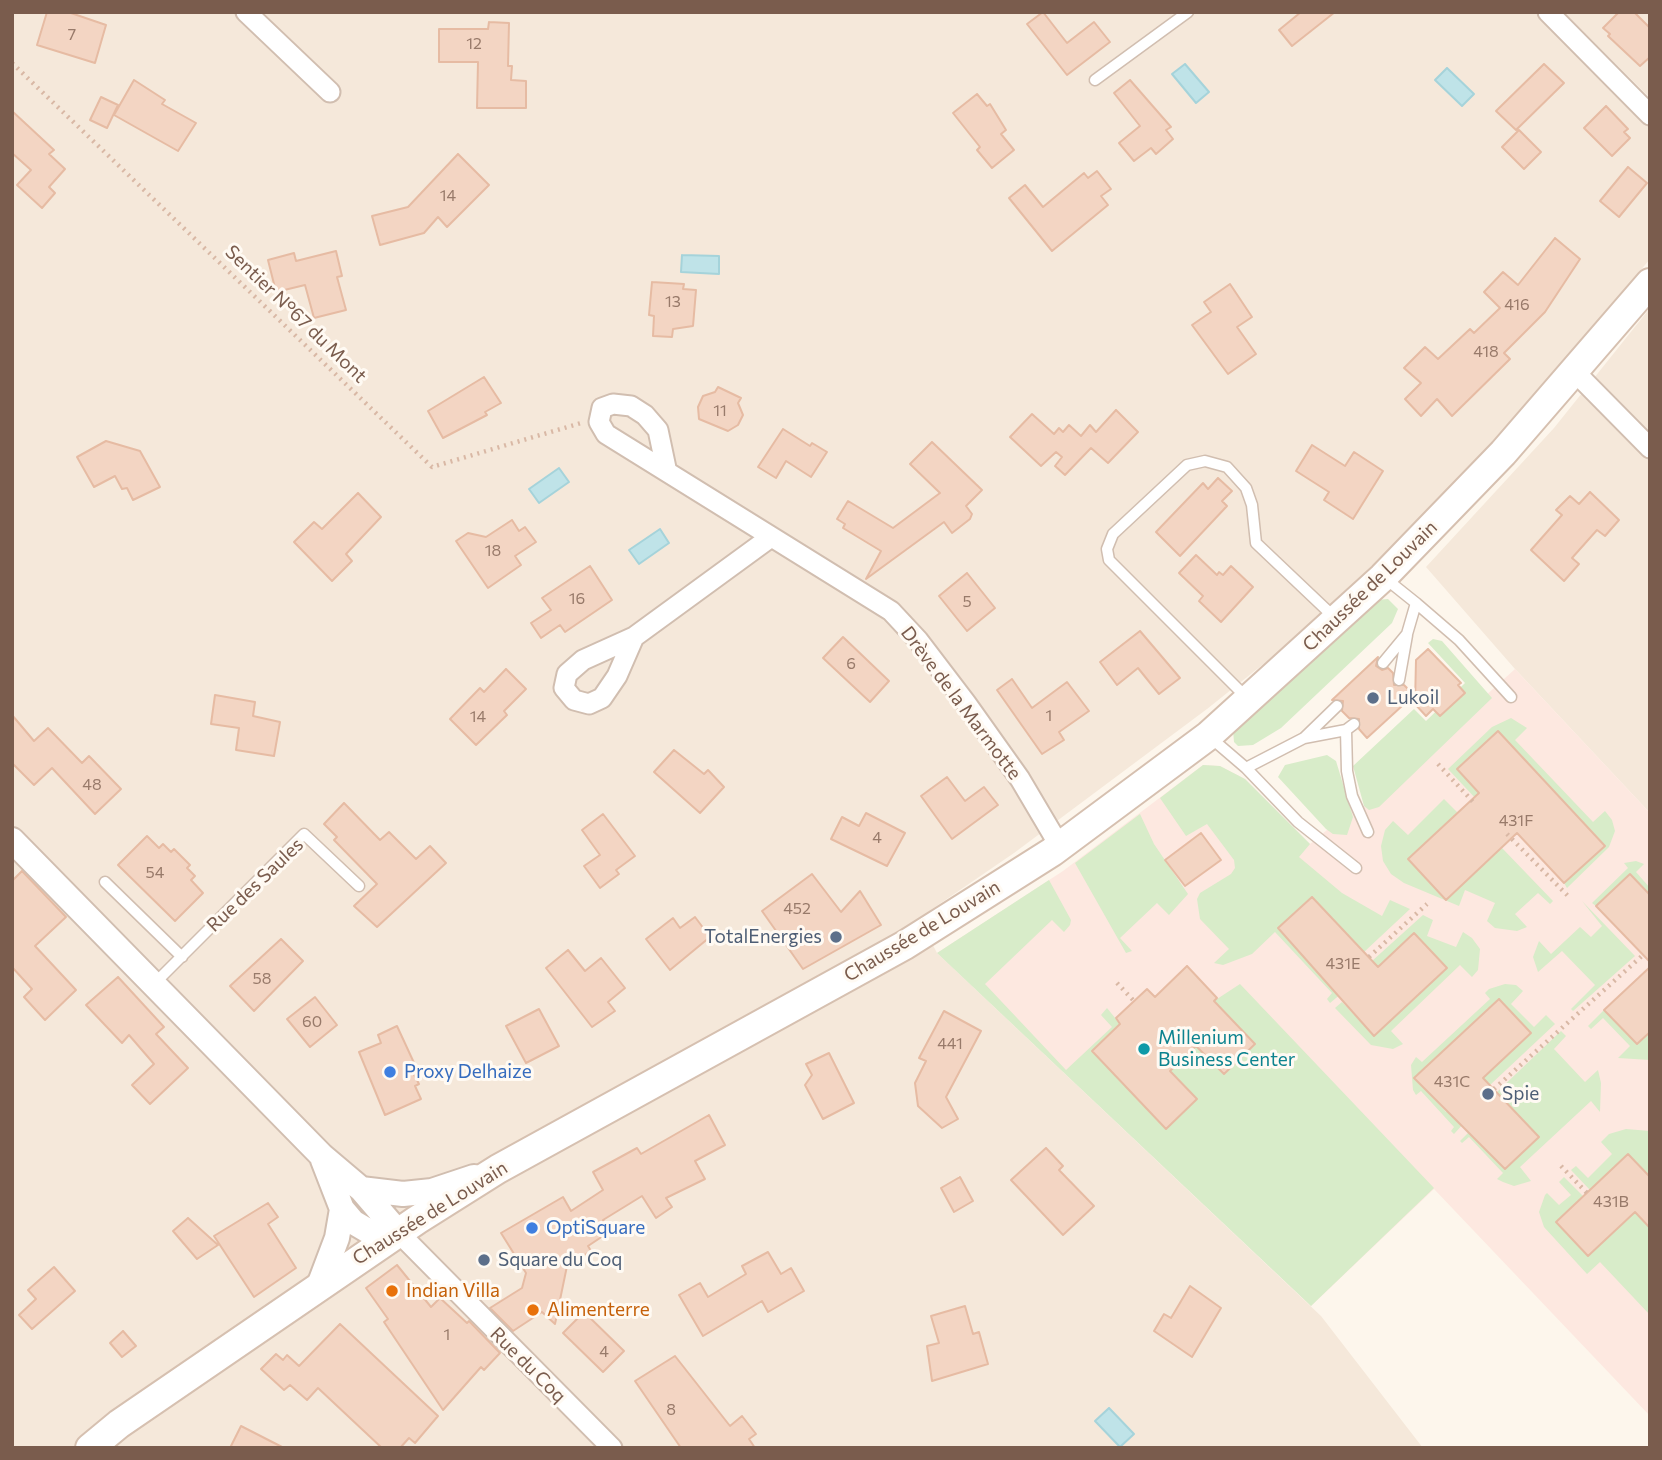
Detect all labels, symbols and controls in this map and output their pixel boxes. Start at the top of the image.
house number: 7 [68,25,76,45]
house number: 12 [466,34,482,54]
house number: 14 [440,186,456,206]
street label: Sentier N°67 du Mont [220,241,372,387]
house number: 13 [665,292,681,312]
house number: 416 [1504,295,1530,315]
house number: 418 [1473,342,1499,362]
house number: 11 [713,401,727,421]
street label: Chaussée de Louvain [1298,516,1442,656]
house number: 18 [485,541,501,561]
house number: 16 [569,589,585,609]
house number: 5 [962,592,972,612]
street label: Drève de la Marmotte [896,622,1026,784]
house number: 6 [846,654,856,674]
place label: Lukoil [1387,687,1439,709]
marker: Lukoil [1365,690,1381,706]
house number: 1 [1046,706,1052,726]
house number: 14 [470,707,486,727]
house number: 48 [82,775,102,795]
house number: 431F [1499,811,1533,831]
house number: 4 [872,828,882,848]
street label: Rue des Saules [202,833,308,937]
house number: 54 [146,863,164,883]
street label: Chaussée de Louvain [840,875,1004,987]
house number: 452 [783,899,811,919]
place label: TotalEnergies [704,926,822,948]
marker: TotalEnergies [828,929,844,945]
house number: 431E [1325,954,1361,974]
house number: 58 [253,969,271,989]
house number: 60 [302,1012,322,1032]
place label: Millenium Business Center [1158,1027,1295,1071]
house number: 441 [937,1034,963,1054]
marker: Millenium Business Center [1136,1041,1152,1057]
place label: Proxy Delhaize [404,1061,532,1083]
marker: Proxy Delhaize [382,1064,398,1080]
house number: 431C [1434,1072,1470,1092]
place label: Spie [1502,1083,1539,1105]
marker: Spie [1480,1086,1496,1102]
street label: Chaussée de Louvain [348,1156,512,1270]
house number: 431B [1593,1192,1629,1212]
place label: OptiSquare [546,1217,645,1239]
marker: OptiSquare [524,1220,540,1236]
place label: Square du Coq [498,1249,622,1271]
marker: Square du Coq [476,1252,492,1268]
place label: Indian Villa [406,1280,500,1302]
marker: Indian Villa [384,1283,400,1299]
place label: Alimenterre [547,1299,650,1321]
marker: Alimenterre [525,1302,541,1318]
street label: Rue du Coq [485,1322,571,1408]
house number: 1 [444,1325,450,1345]
house number: 4 [599,1342,609,1362]
house number: 8 [666,1400,676,1420]

